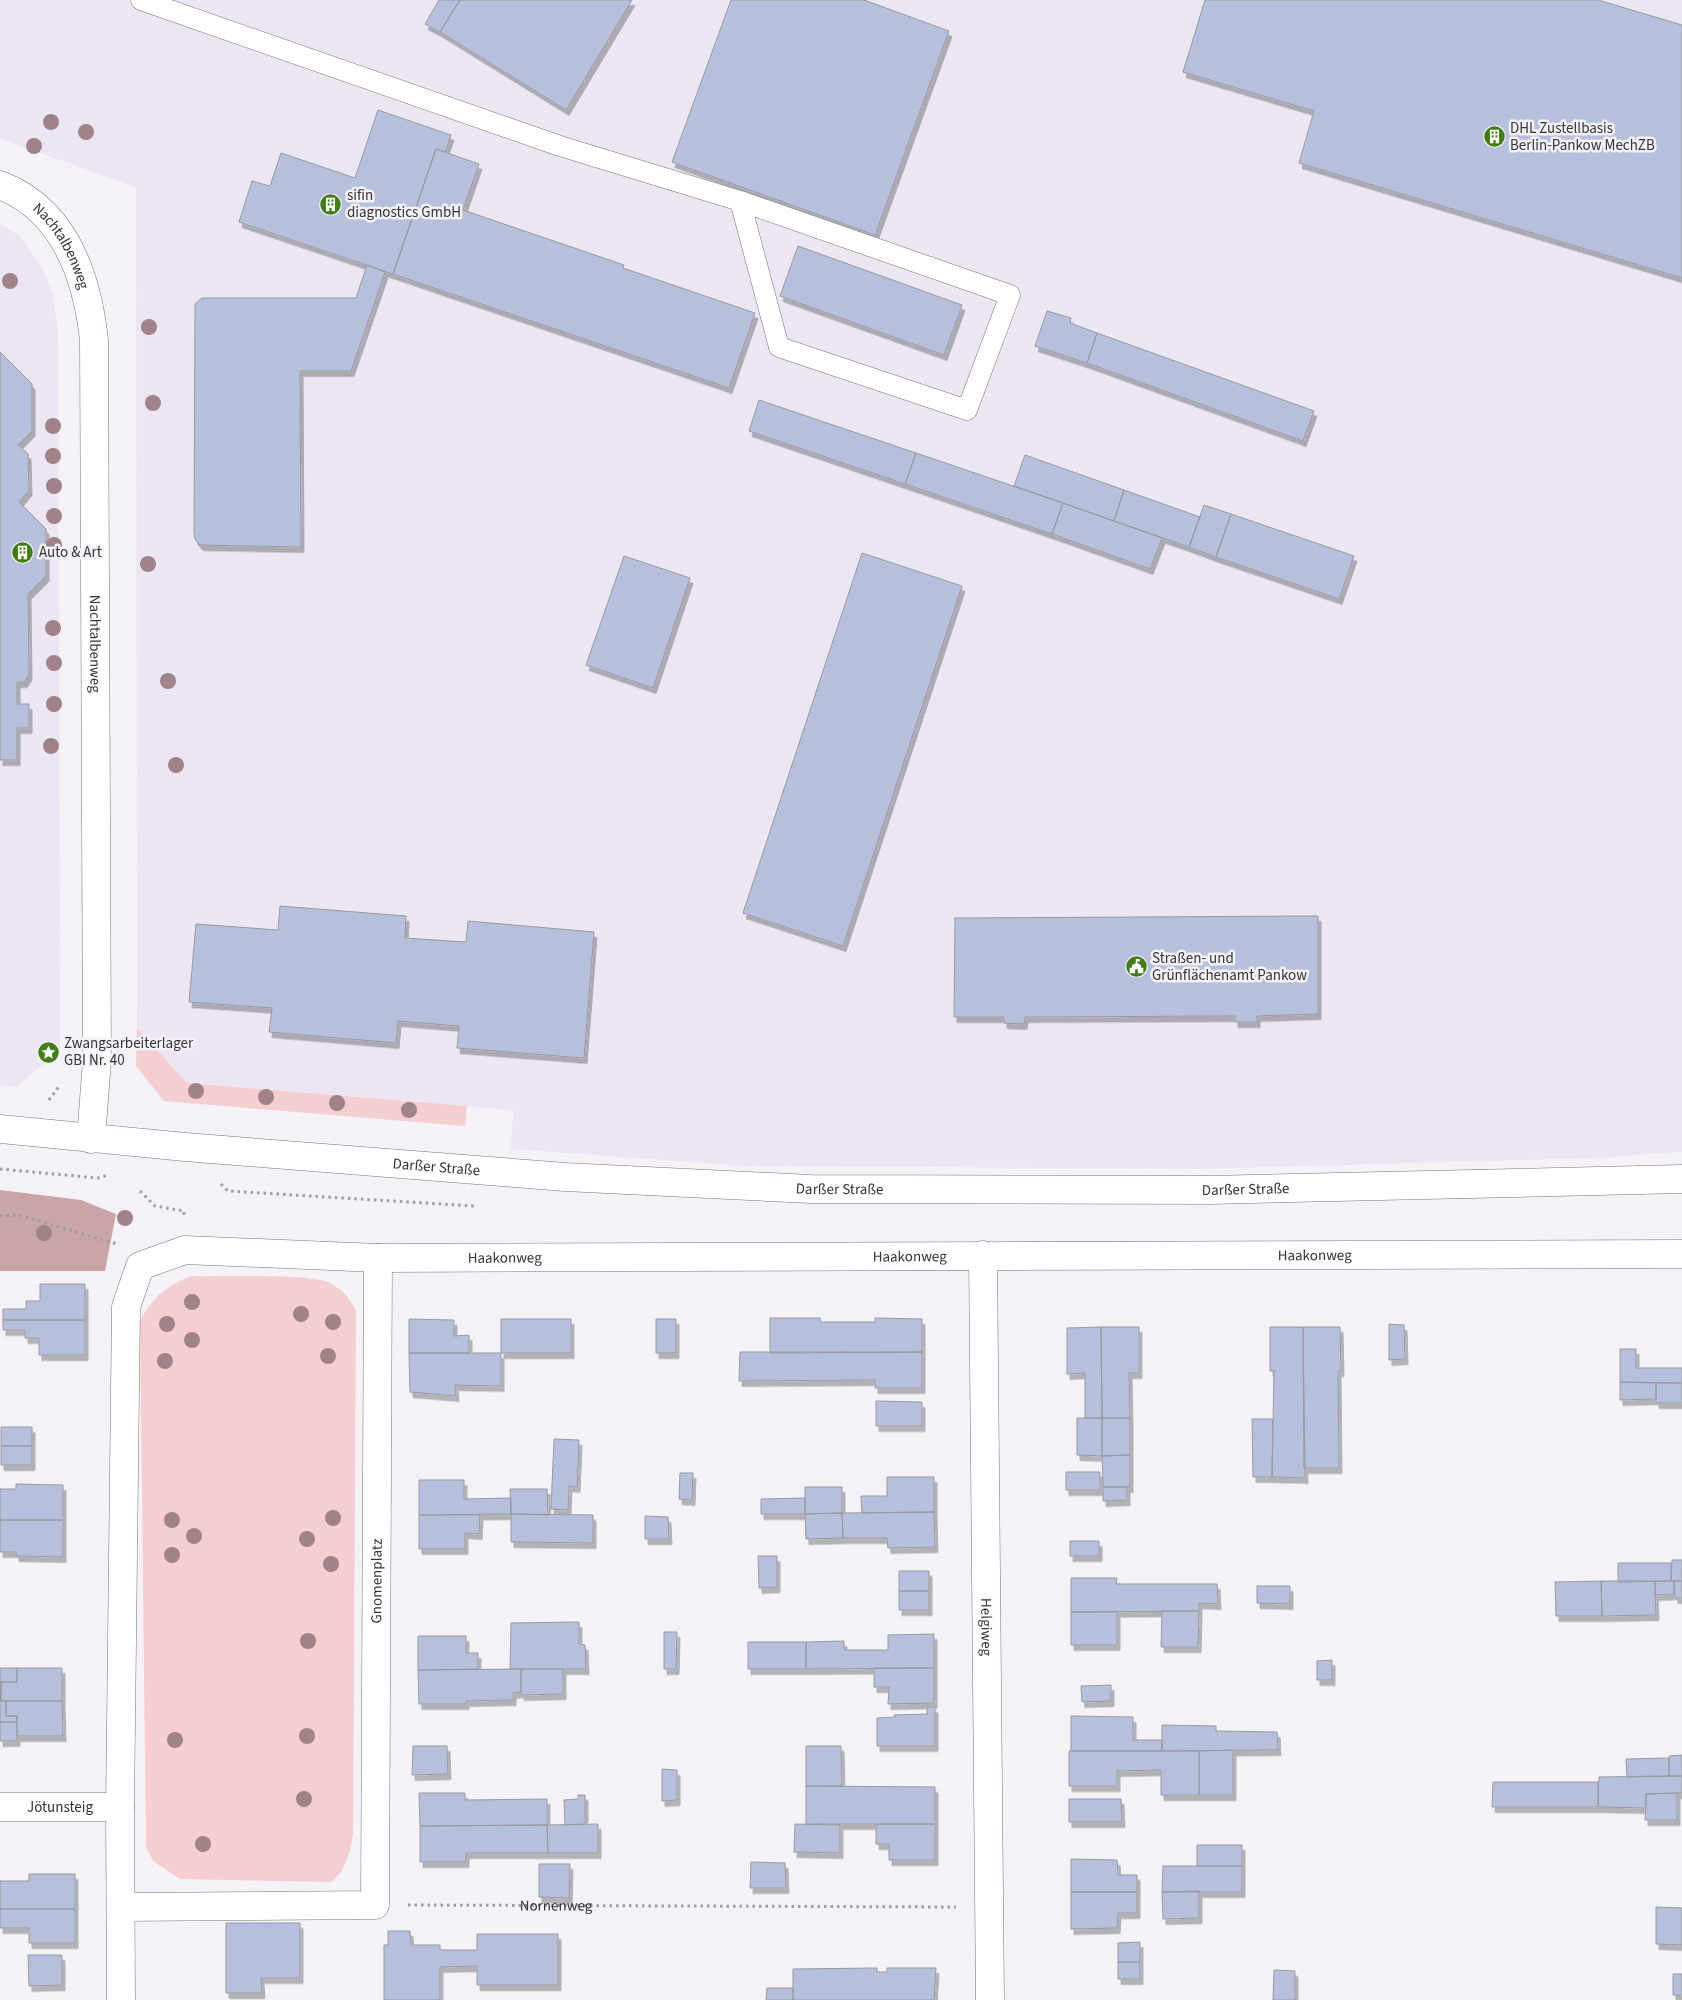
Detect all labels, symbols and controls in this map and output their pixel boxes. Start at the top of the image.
place label: DHL Zustellbasis Berlin-Pankow MechZB [1510,118,1655,156]
building icon: DHL Zustellbasis Berlin-Pankow MechZB [1482,125,1506,149]
place label: sifin diagnostics GmbH [347,185,461,223]
building icon: sifin diagnostics GmbH [319,192,343,216]
street label: Nachtalbenweg [28,198,95,292]
building icon: Auto & Art [11,540,35,564]
place label: Auto & Art [39,542,102,563]
street label: Nachtalbenweg [85,595,106,693]
place label: Straßen- und Grünflächenamt Pankow [1152,948,1307,986]
public building icon: Straßen- und Grünflächenamt Pankow [1124,955,1148,979]
place label: Zwangsarbeiterlager GBI Nr. 40 [64,1033,194,1071]
place icon: Zwangsarbeiterlager GBI Nr. 40 [36,1040,60,1064]
street label: Darßer Straße [392,1153,481,1181]
street label: Darßer Straße [795,1178,883,1200]
street label: Darßer Straße [1202,1178,1290,1201]
street label: Haakonweg [1278,1245,1352,1266]
street label: Haakonweg [873,1246,947,1267]
street label: Haakonweg [468,1247,542,1268]
street label: Gnomenplatz [366,1539,387,1623]
street label: Helgiweg [976,1598,997,1656]
street label: Jötunsteig [27,1797,94,1818]
street label: Nornenweg [520,1895,593,1916]

